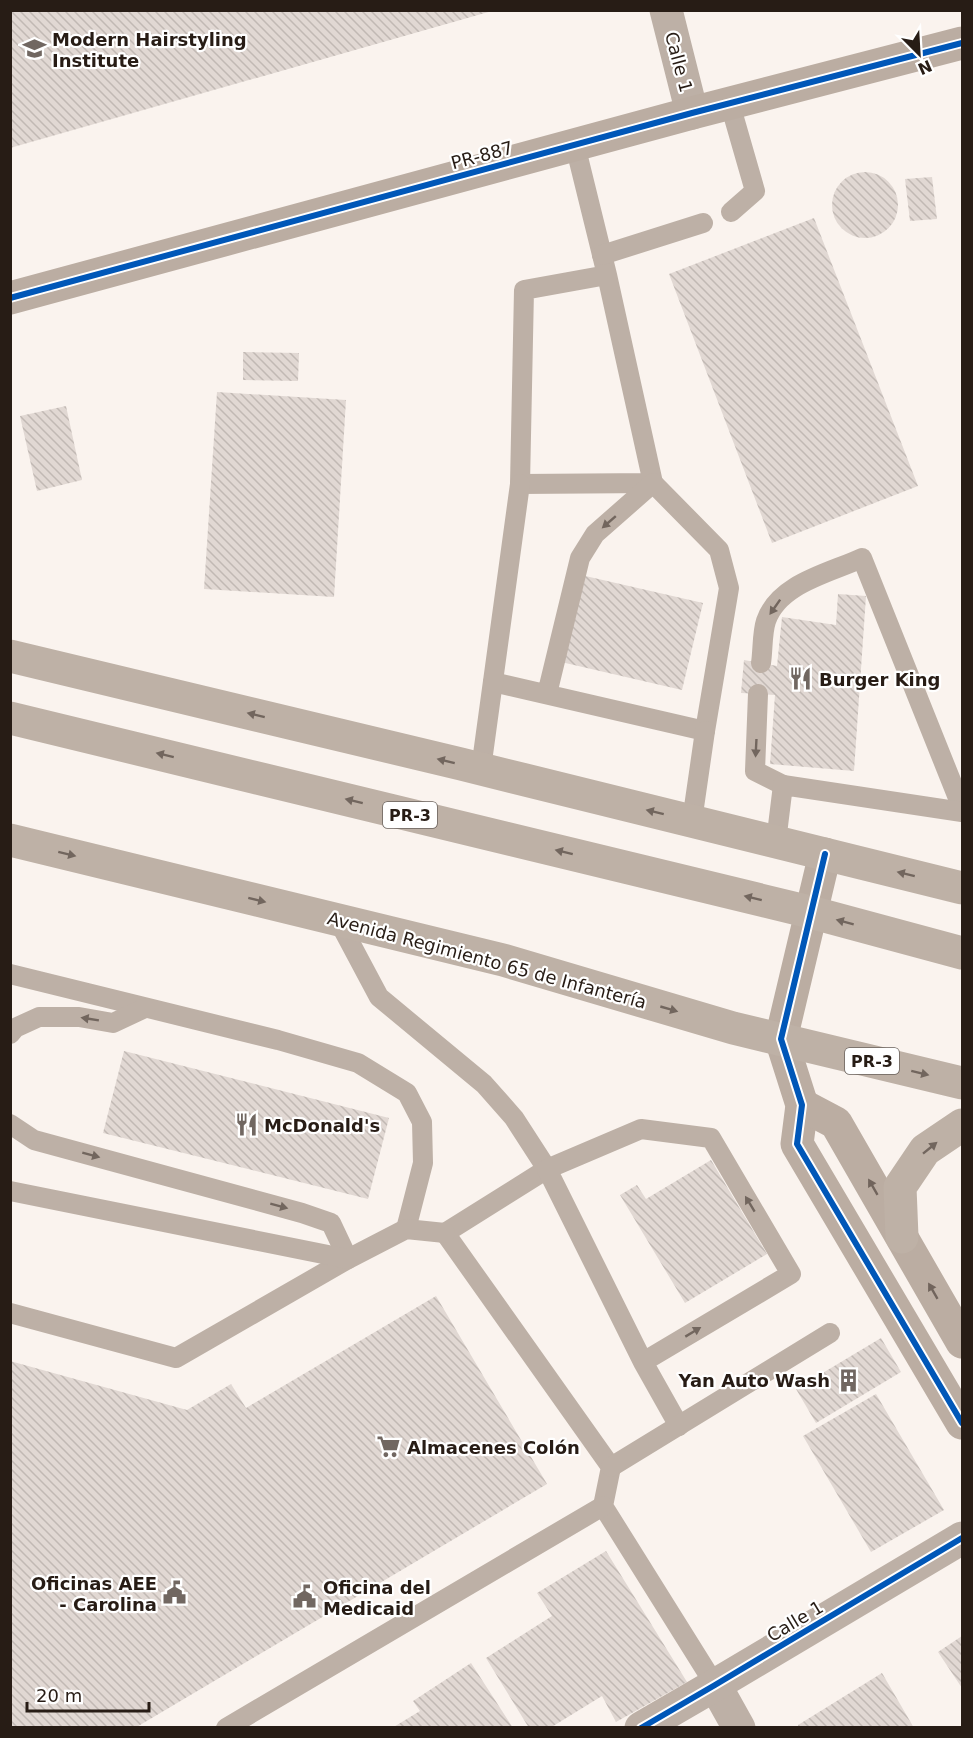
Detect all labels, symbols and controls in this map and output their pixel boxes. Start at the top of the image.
north arrow [889,24,949,84]
place label: Modern Hairstyling Institute [52,29,247,71]
street label: Calle 1 [661,29,697,95]
school or university icon: Modern Hairstyling Institute [21,36,47,62]
text: N [915,56,935,79]
street label: PR-887 [449,137,515,173]
one-way arrow [602,515,617,528]
one-way arrow [769,599,781,615]
restaurant icon: Burger King [788,666,814,692]
place label: Burger King [819,669,940,690]
one-way arrow [246,710,265,719]
one-way arrow [751,739,760,758]
one-way arrow [155,750,174,760]
one-way arrow [436,755,455,765]
one-way arrow [345,796,363,806]
road number: PR-3 [383,802,437,828]
one-way arrow [646,807,664,817]
one-way arrow [555,847,573,857]
one-way arrow [58,849,77,859]
one-way arrow [897,869,915,879]
one-way arrow [744,893,763,903]
one-way arrow [247,896,266,906]
street label: Avenida Regimiento 65 de Infantería [325,907,649,1013]
one-way arrow [836,916,854,926]
one-way arrow [660,1005,678,1014]
one-way arrow [81,1015,100,1024]
road number: PR-3 [845,1048,899,1074]
one-way arrow [910,1068,929,1078]
restaurant icon: McDonald's [233,1112,259,1138]
place label: McDonald's [264,1115,380,1136]
one-way arrow [922,1141,938,1154]
one-way arrow [82,1151,100,1160]
one-way arrow [868,1178,878,1195]
one-way arrow [744,1196,755,1212]
one-way arrow [270,1202,288,1212]
one-way arrow [928,1283,939,1299]
one-way arrow [685,1326,701,1337]
building icon: Yan Auto Wash [835,1367,861,1393]
place label: Yan Auto Wash [678,1370,830,1391]
supermarket icon: Almacenes Colón [376,1434,402,1460]
place label: Almacenes Colón [407,1437,580,1458]
place label: Oficinas AEE - Carolina [31,1573,157,1615]
place label: Oficina del Medicaid [323,1577,431,1619]
public building icon: Oficinas AEE - Carolina [162,1580,188,1606]
public building icon: Oficina del Medicaid [292,1584,318,1610]
street label: Calle 1 [763,1596,827,1646]
scale bar [27,1675,148,1713]
text: 20 m [36,1685,82,1706]

